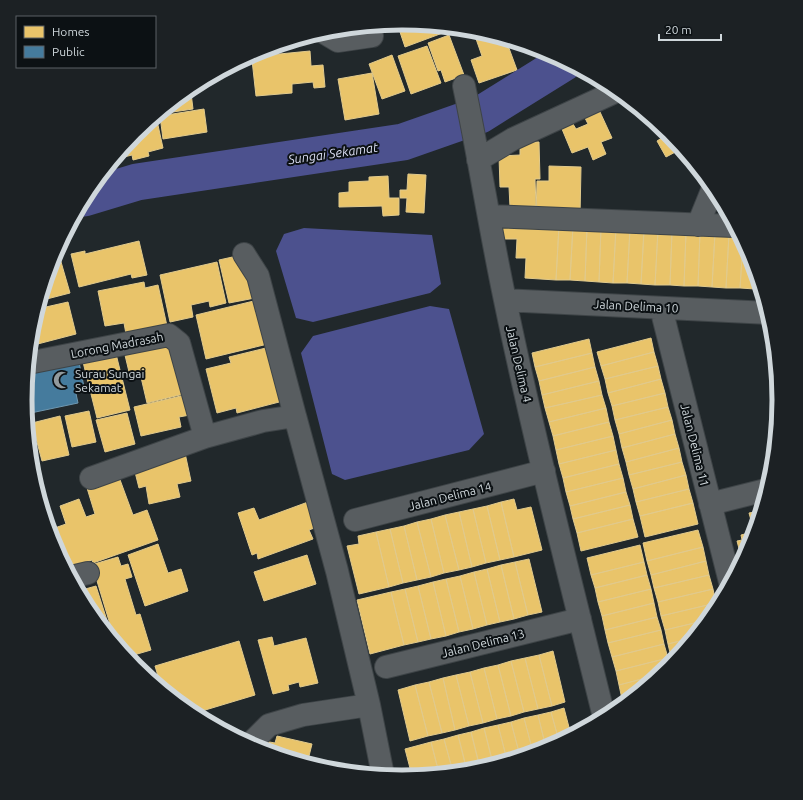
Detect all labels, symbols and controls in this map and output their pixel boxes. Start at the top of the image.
legend [16,16,156,68]
scale bar [659,16,721,42]
text: 20 m [665,23,692,36]
text: Homes [52,25,90,38]
text: Public [52,45,85,58]
water label: Sungai Sekamat [286,140,380,166]
street label: Jalan Delima 10 [593,297,679,315]
street label: Jalan Delima 4 [504,324,534,404]
street label: Lorong Madrasah [70,330,164,360]
place label: Surau Sungai Sekamat [75,367,145,394]
mosque icon: Surau Sungai Sekamat [52,370,72,390]
street label: Jalan Delima 11 [678,402,712,488]
street label: Jalan Delima 14 [407,479,493,513]
street label: Jalan Delima 13 [440,626,526,660]

